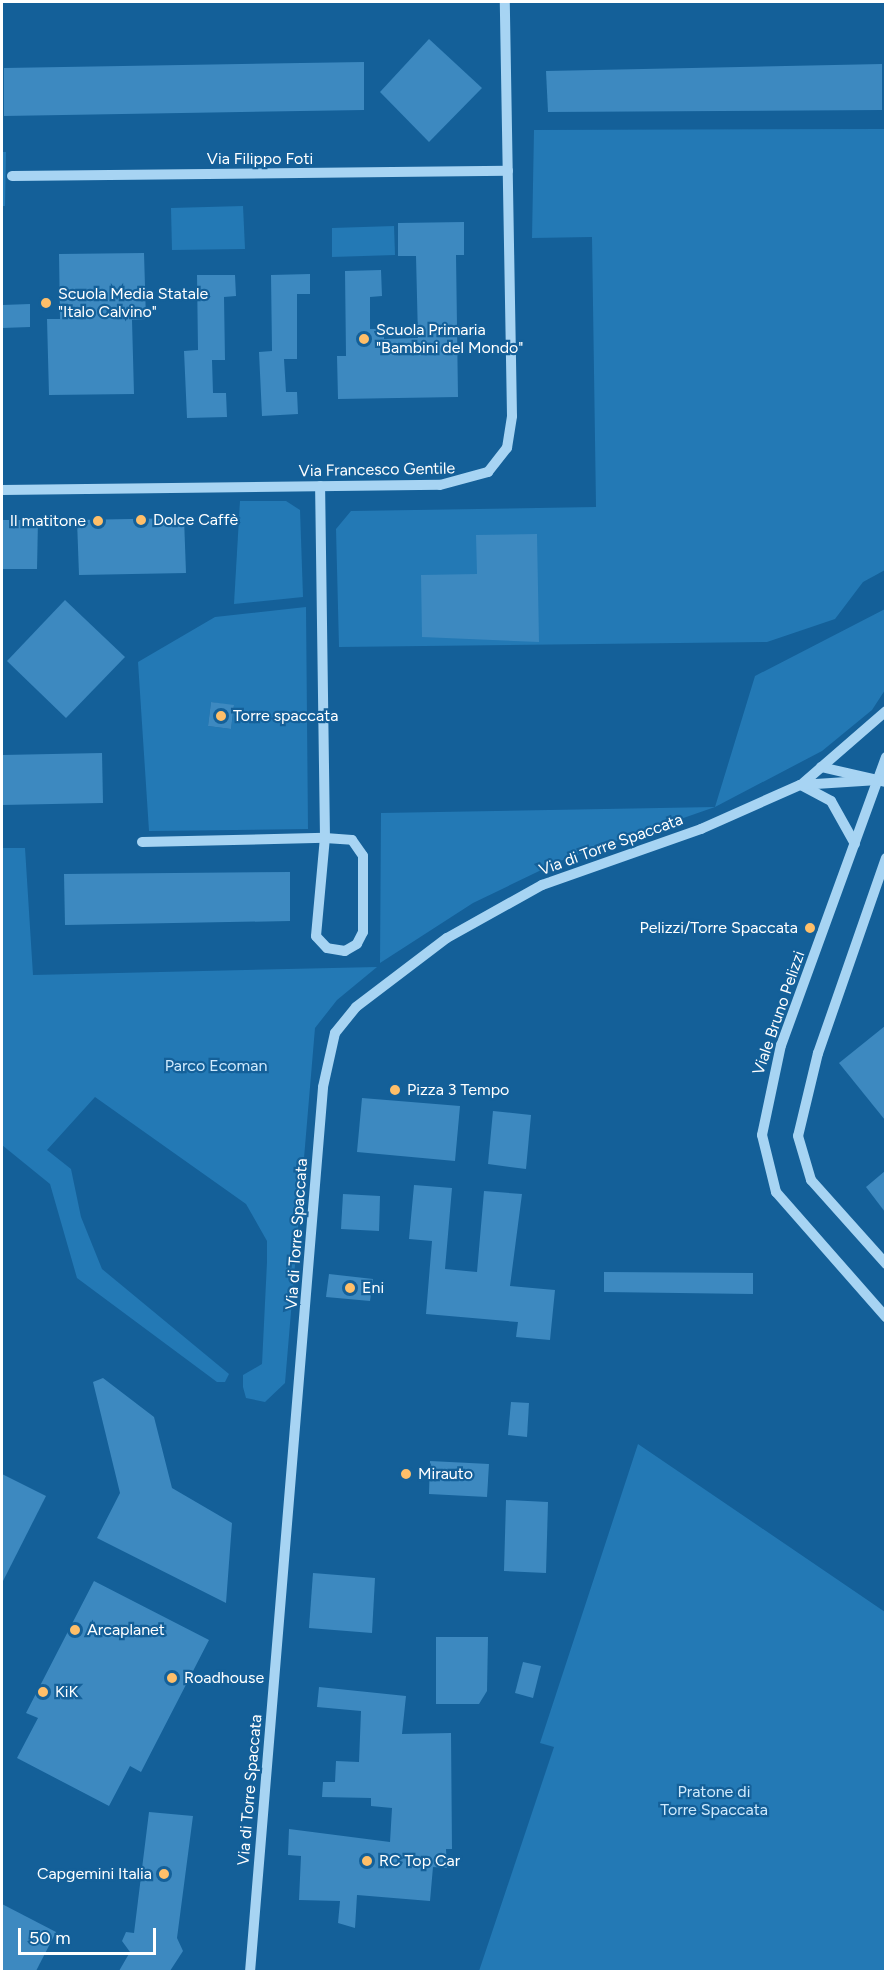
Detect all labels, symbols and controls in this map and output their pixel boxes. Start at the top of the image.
street label: Via Filippo Foti [207,149,313,169]
place label: Scuola Media Statale "Italo Calvino" [58,284,208,322]
marker: Scuola Media Statale "Italo Calvino" [39,296,53,310]
place label: Scuola Primaria "Bambini del Mondo" [376,320,523,358]
marker: Scuola Primaria "Bambini del Mondo" [357,332,371,346]
street label: Via Francesco Gentile [299,459,455,481]
place label: Dolce Caffè [153,510,238,530]
place label: Il matitone [10,511,86,531]
marker: Dolce Caffè [134,513,148,527]
marker: Il matitone [91,514,105,528]
place label: Torre spaccata [233,706,338,726]
marker: Torre spaccata [214,709,228,723]
street label: Via di Torre Spaccata [536,810,686,880]
place label: Pelizzi/Torre Spaccata [640,918,798,938]
marker: Pelizzi/Torre Spaccata [803,921,817,935]
street label: Viale Bruno Pelizzi [749,948,809,1078]
park label: Parco Ecoman [165,1056,267,1076]
place label: Pizza 3 Tempo [407,1080,509,1100]
marker: Pizza 3 Tempo [388,1083,402,1097]
street label: Via di Torre Spaccata [282,1158,312,1310]
place label: Eni [362,1278,384,1298]
marker: Eni [343,1281,357,1295]
place label: Mirauto [418,1464,473,1484]
marker: Mirauto [399,1467,413,1481]
place label: Arcaplanet [87,1620,165,1640]
marker: Arcaplanet [68,1623,82,1637]
place label: Roadhouse [184,1668,264,1688]
marker: Roadhouse [165,1671,179,1685]
place label: KiK [55,1682,78,1702]
marker: KiK [36,1685,50,1699]
street label: Via di Torre Spaccata [234,1714,266,1866]
park label: Pratone di Torre Spaccata [660,1782,768,1820]
place label: RC Top Car [379,1851,460,1871]
marker: RC Top Car [360,1854,374,1868]
place label: Capgemini Italia [37,1864,152,1884]
marker: Capgemini Italia [157,1867,171,1881]
scale bar [21,1916,159,1954]
text: 50 m [29,1927,71,1949]

